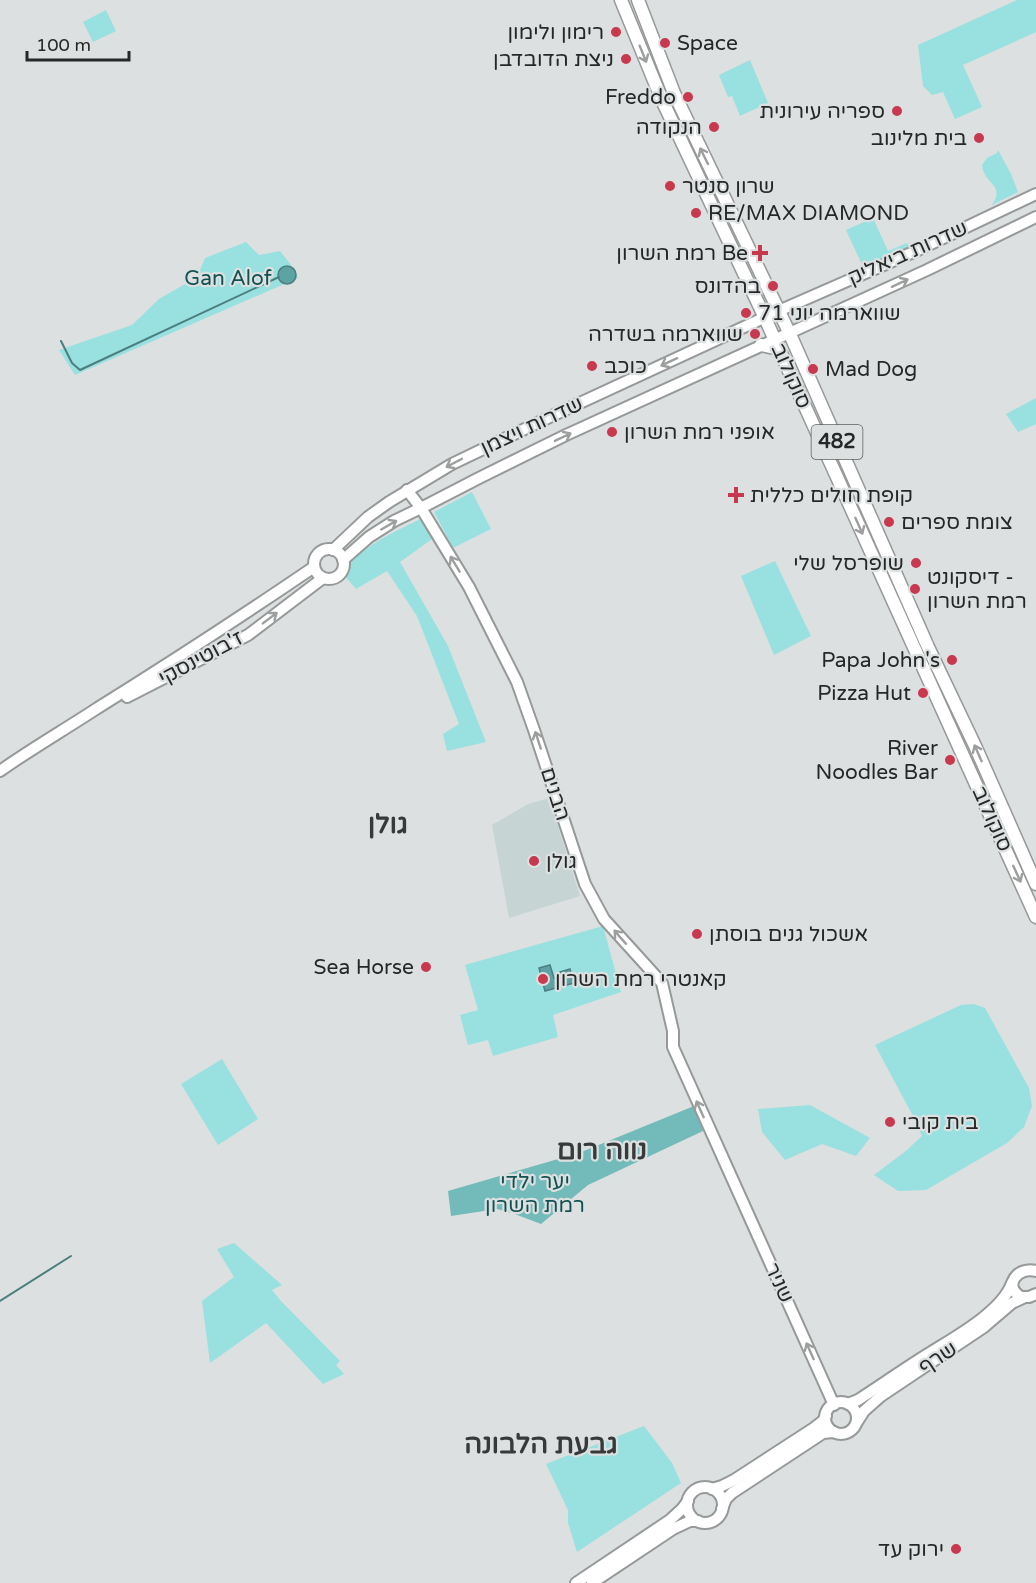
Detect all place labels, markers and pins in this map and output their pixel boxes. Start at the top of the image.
place label: רימון ולימון [507,20,604,45]
marker: רימון ולימון [609,25,623,39]
place label: Space [677,31,738,56]
marker: Space [658,36,672,50]
place label: ניצת הדובדבן [493,47,614,72]
marker: ניצת הדובדבן [619,52,633,66]
place label: Freddo [605,85,676,110]
marker: Freddo [681,90,695,104]
place label: ספריה עירונית [760,99,885,124]
marker: ספריה עירונית [890,104,904,118]
place label: הנקודה [636,115,702,140]
marker: הנקודה [707,120,721,134]
place label: בית מלינוב [871,126,967,151]
marker: בית מלינוב [972,131,986,145]
place label: שרון סנטר [682,174,775,199]
marker: שרון סנטר [663,179,677,193]
place label: RE/MAX DIAMOND [708,201,909,226]
marker: RE/MAX DIAMOND [689,206,703,220]
place label: רמת השרון Be [616,241,748,266]
marker: רמת השרון Be [753,246,767,260]
place label: בהדונס [694,274,761,299]
marker: בהדונס [766,279,780,293]
place label: שווארמה יוני 71 [758,301,901,326]
marker: שווארמה יוני 71 [739,306,753,320]
place label: שווארמה בשדרה [588,322,743,347]
marker: שווארמה בשדרה [748,327,762,341]
place label: כוכב [604,354,647,379]
place label: Mad Dog [825,357,917,382]
marker: כוכב [585,359,599,373]
marker: Mad Dog [806,362,820,376]
place label: אופני רמת השרון [624,420,775,445]
marker: אופני רמת השרון [605,425,619,439]
place label: קופת חולים כללית [750,483,913,508]
marker: קופת חולים כללית [727,486,745,504]
place label: צומת ספרים [901,510,1013,535]
marker: צומת ספרים [882,515,896,529]
place label: שופרסל שלי [793,551,904,576]
marker: שופרסל שלי [909,556,923,570]
place label: דיסקונט - רמת השרון [927,565,1027,614]
marker: דיסקונט - רמת השרון [908,582,922,596]
place label: Papa John's [821,648,940,673]
marker: Papa John's [945,653,959,667]
place label: Pizza Hut [817,681,911,706]
marker: Pizza Hut [916,686,930,700]
place label: River Noodles Bar [816,736,938,785]
marker: River Noodles Bar [943,753,957,767]
place label: גולן [546,849,577,874]
marker: גולן [527,854,541,868]
place label: אשכול גנים בוסתן [709,922,868,947]
marker: אשכול גנים בוסתן [690,927,704,941]
place label: Sea Horse [314,955,414,980]
marker: Sea Horse [419,960,433,974]
place label: קאנטרי רמת השרון [555,967,727,992]
marker: קאנטרי רמת השרון [536,972,550,986]
place label: בית קובי [902,1110,978,1135]
marker: בית קובי [883,1115,897,1129]
place label: ירוק עד [878,1537,944,1562]
marker: ירוק עד [949,1542,963,1556]

